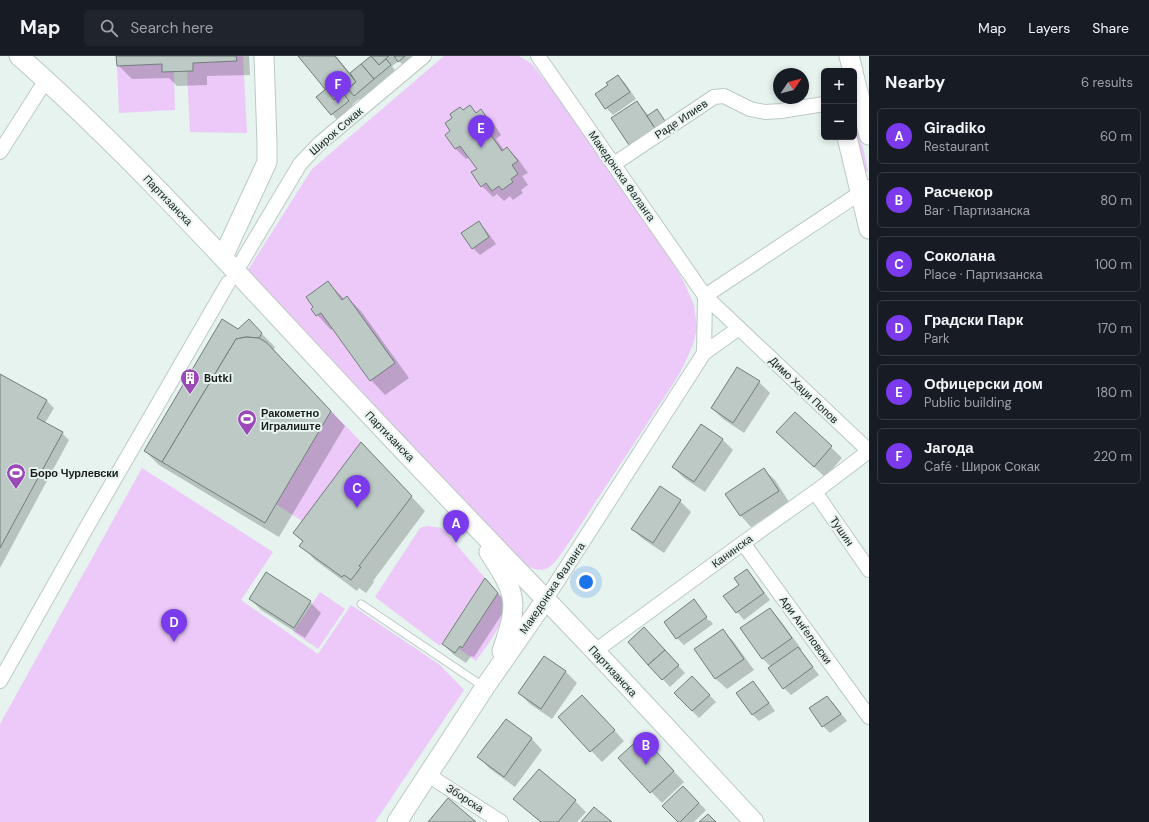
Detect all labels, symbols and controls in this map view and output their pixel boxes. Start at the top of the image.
search box [84,10,364,46]
text: Map [20,15,60,40]
icon: search [98,17,120,39]
text: Search here [130,18,213,38]
text: Map [978,19,1006,37]
text: Layers [1028,19,1070,37]
text: Share [1092,19,1129,37]
north arrow [773,68,809,104]
map controls [821,68,857,140]
button: + [821,68,857,104]
pin: F [325,71,351,104]
text: Nearby [885,71,945,93]
text: 6 results [1081,74,1133,91]
street label: Раде Илиев [652,96,710,142]
street label: Широк Сокак [306,104,366,158]
button: − [821,104,857,140]
pin: E [468,115,494,148]
text: Giradiko [924,118,986,138]
street label: Македонска Фаланга [585,128,659,225]
text: A [894,128,904,145]
text: 60 m [1100,128,1132,145]
text: Restaurant [924,138,989,155]
street label: Партизанска [140,172,196,229]
text: Расчекор [924,182,993,202]
text: B [895,192,903,209]
text: 80 m [1100,192,1132,209]
text: Bar · Партизанска [924,202,1030,219]
text: Соколана [924,246,995,266]
text: C [894,256,904,273]
text: 100 m [1095,256,1132,273]
text: Place · Партизанска [924,266,1043,283]
text: Градски Парк [924,310,1023,330]
text: D [894,320,904,337]
text: 170 m [1097,320,1132,337]
text: Park [924,330,950,347]
street label: Димо Хаџи Попов [766,353,842,427]
building icon: Butki [179,367,201,395]
place label: Butki [204,371,232,385]
text: Офицерски дом [924,374,1043,394]
text: E [895,384,903,401]
text: 180 m [1096,384,1132,401]
text: Public building [924,394,1012,411]
place label: Ракометно Игралиште [261,406,321,433]
sports icon: Ракометно Игралиште [236,408,258,436]
street label: Партизанска [362,408,418,465]
text: Јагода [924,438,974,458]
text: F [895,448,903,465]
text: 220 m [1093,448,1132,465]
text: Café · Широк Сокак [924,458,1040,475]
sports icon: Боро Чурлевски [5,462,27,490]
place label: Боро Чурлевски [30,466,119,480]
pin: C [344,475,370,508]
pin: A [443,510,469,543]
street label: Тушин [827,514,857,548]
street label: Канинска [709,531,756,571]
street label: Македонска Фаланга [516,539,588,636]
your location [576,572,596,592]
street label: Ари Анѓеловски [777,593,835,667]
pin: D [161,609,187,642]
street label: Партизанска [586,642,641,700]
pin: B [633,732,659,765]
street label: Зборска [444,781,487,816]

